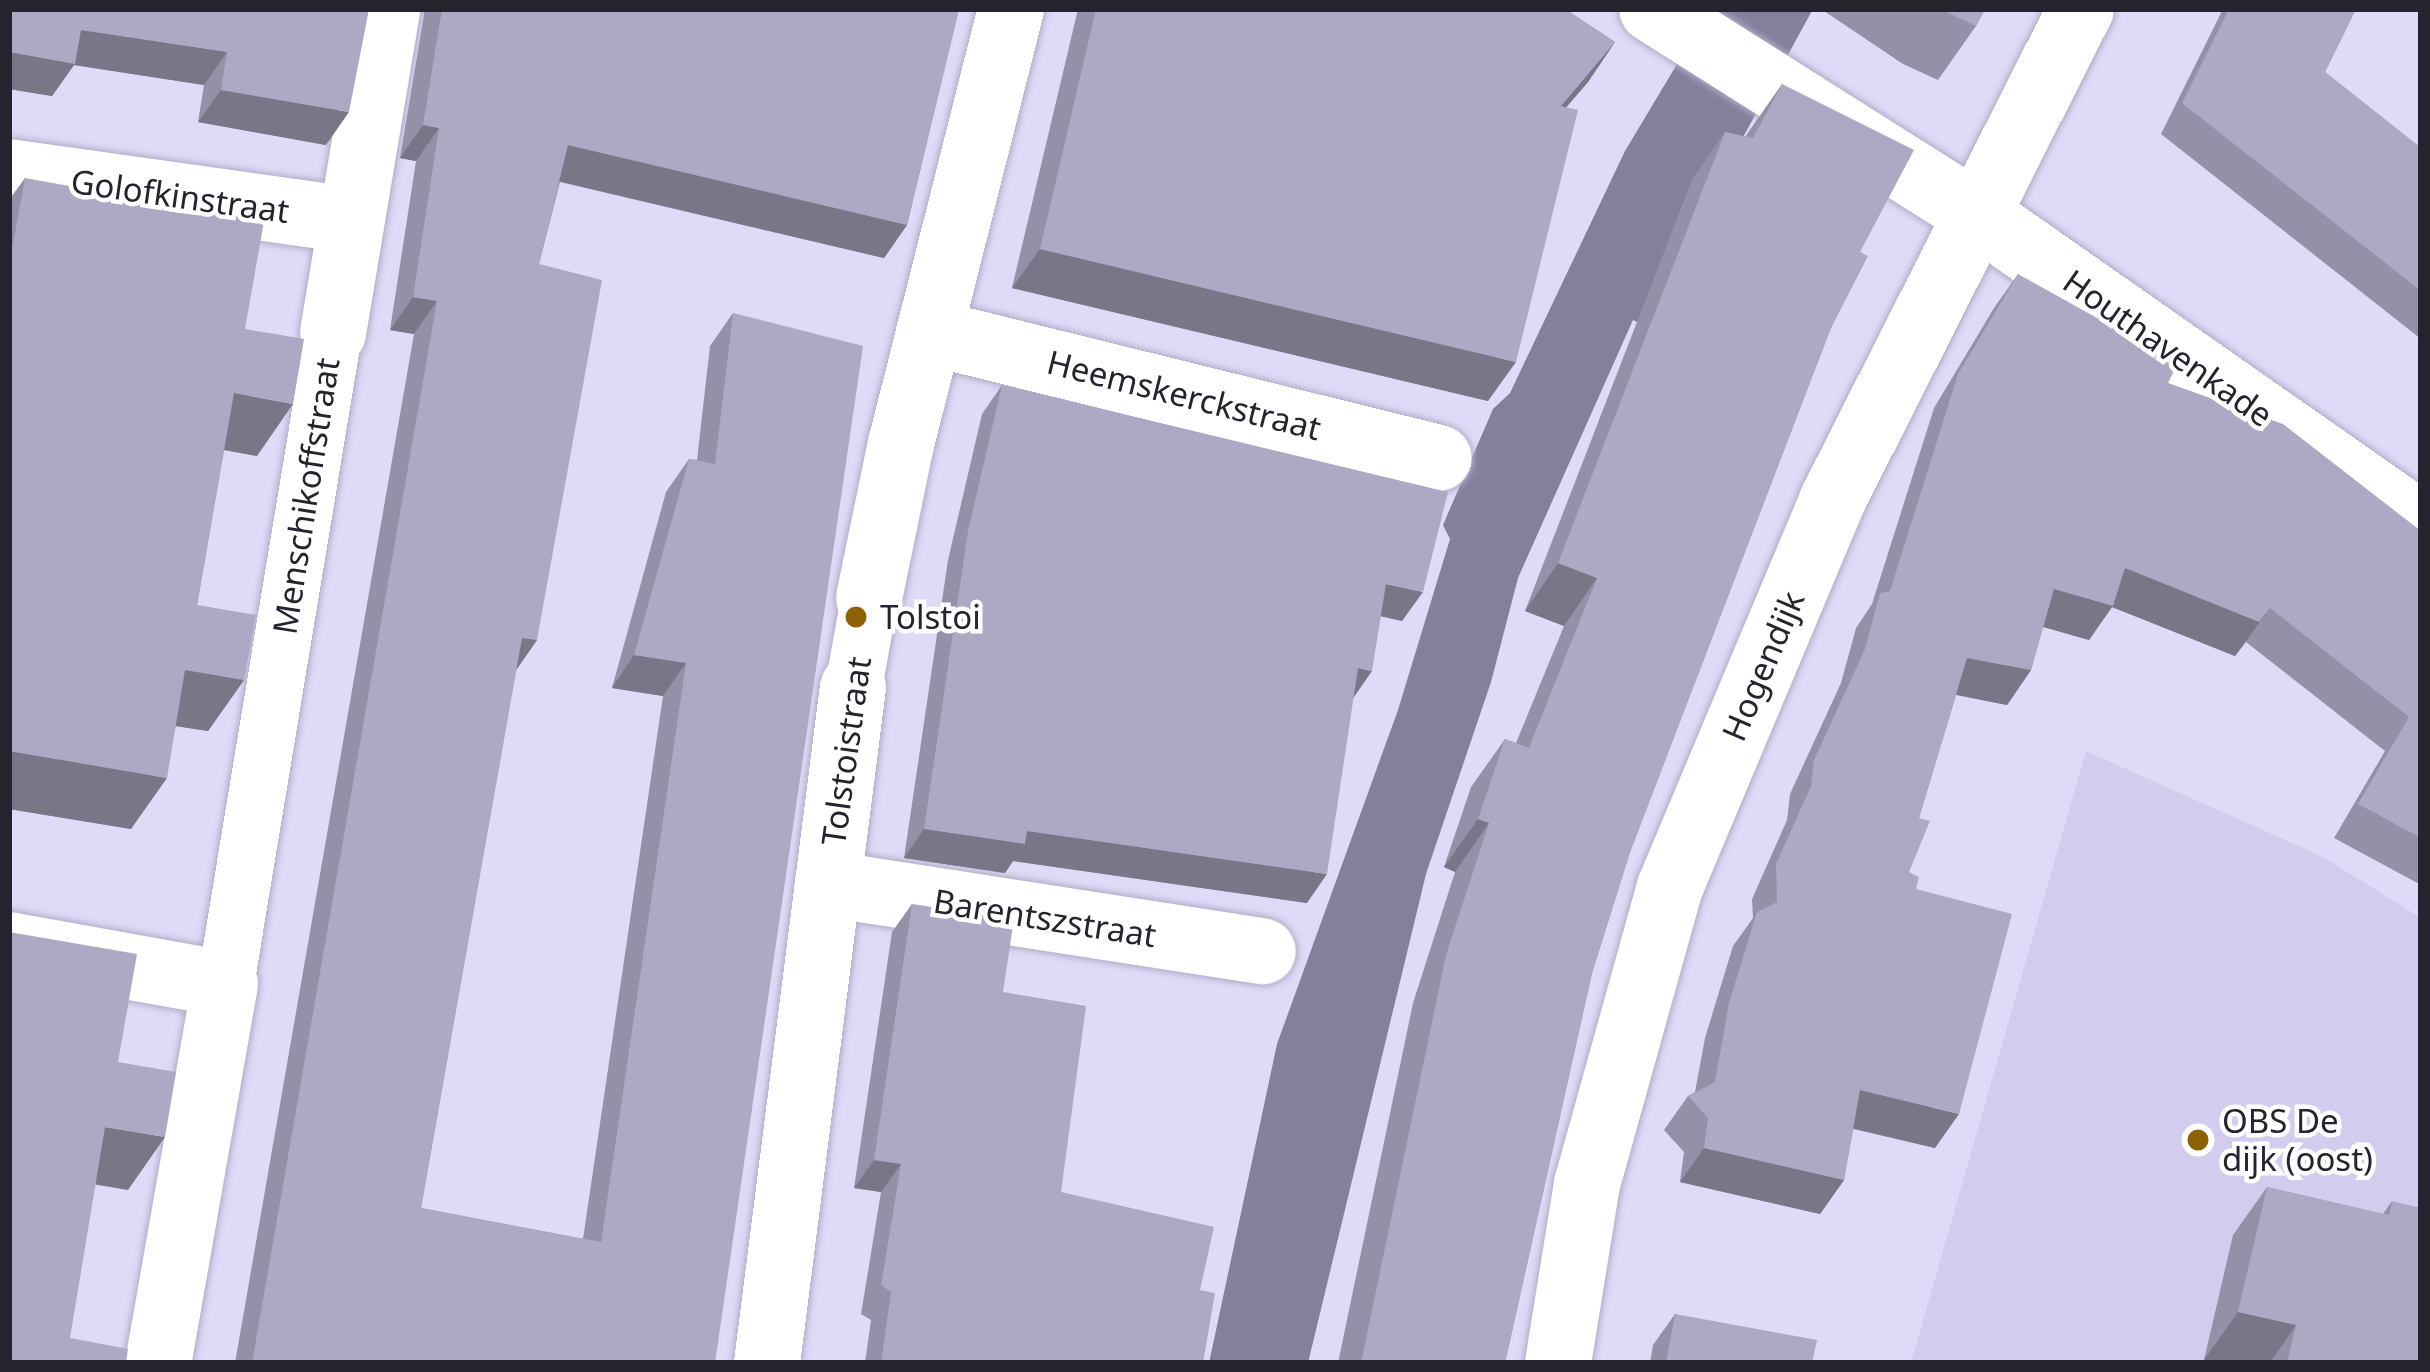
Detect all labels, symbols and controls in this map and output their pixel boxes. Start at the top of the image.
street label: Golofkinstraat [68,161,292,231]
street label: Houthavenkade [2056,261,2280,435]
street label: Heemskerckstraat [1043,342,1325,448]
street label: Menschikoffstraat [265,355,347,637]
street label: Hogendijk [1714,585,1812,747]
place label: Tolstoi [880,597,981,637]
marker: Tolstoi [843,604,869,630]
street label: Tolstoistraat [813,654,879,848]
street label: Barentszstraat [931,881,1159,955]
place label: OBS De dijk (oost) [2222,1101,2373,1179]
marker: OBS De dijk (oost) [2185,1127,2211,1153]

